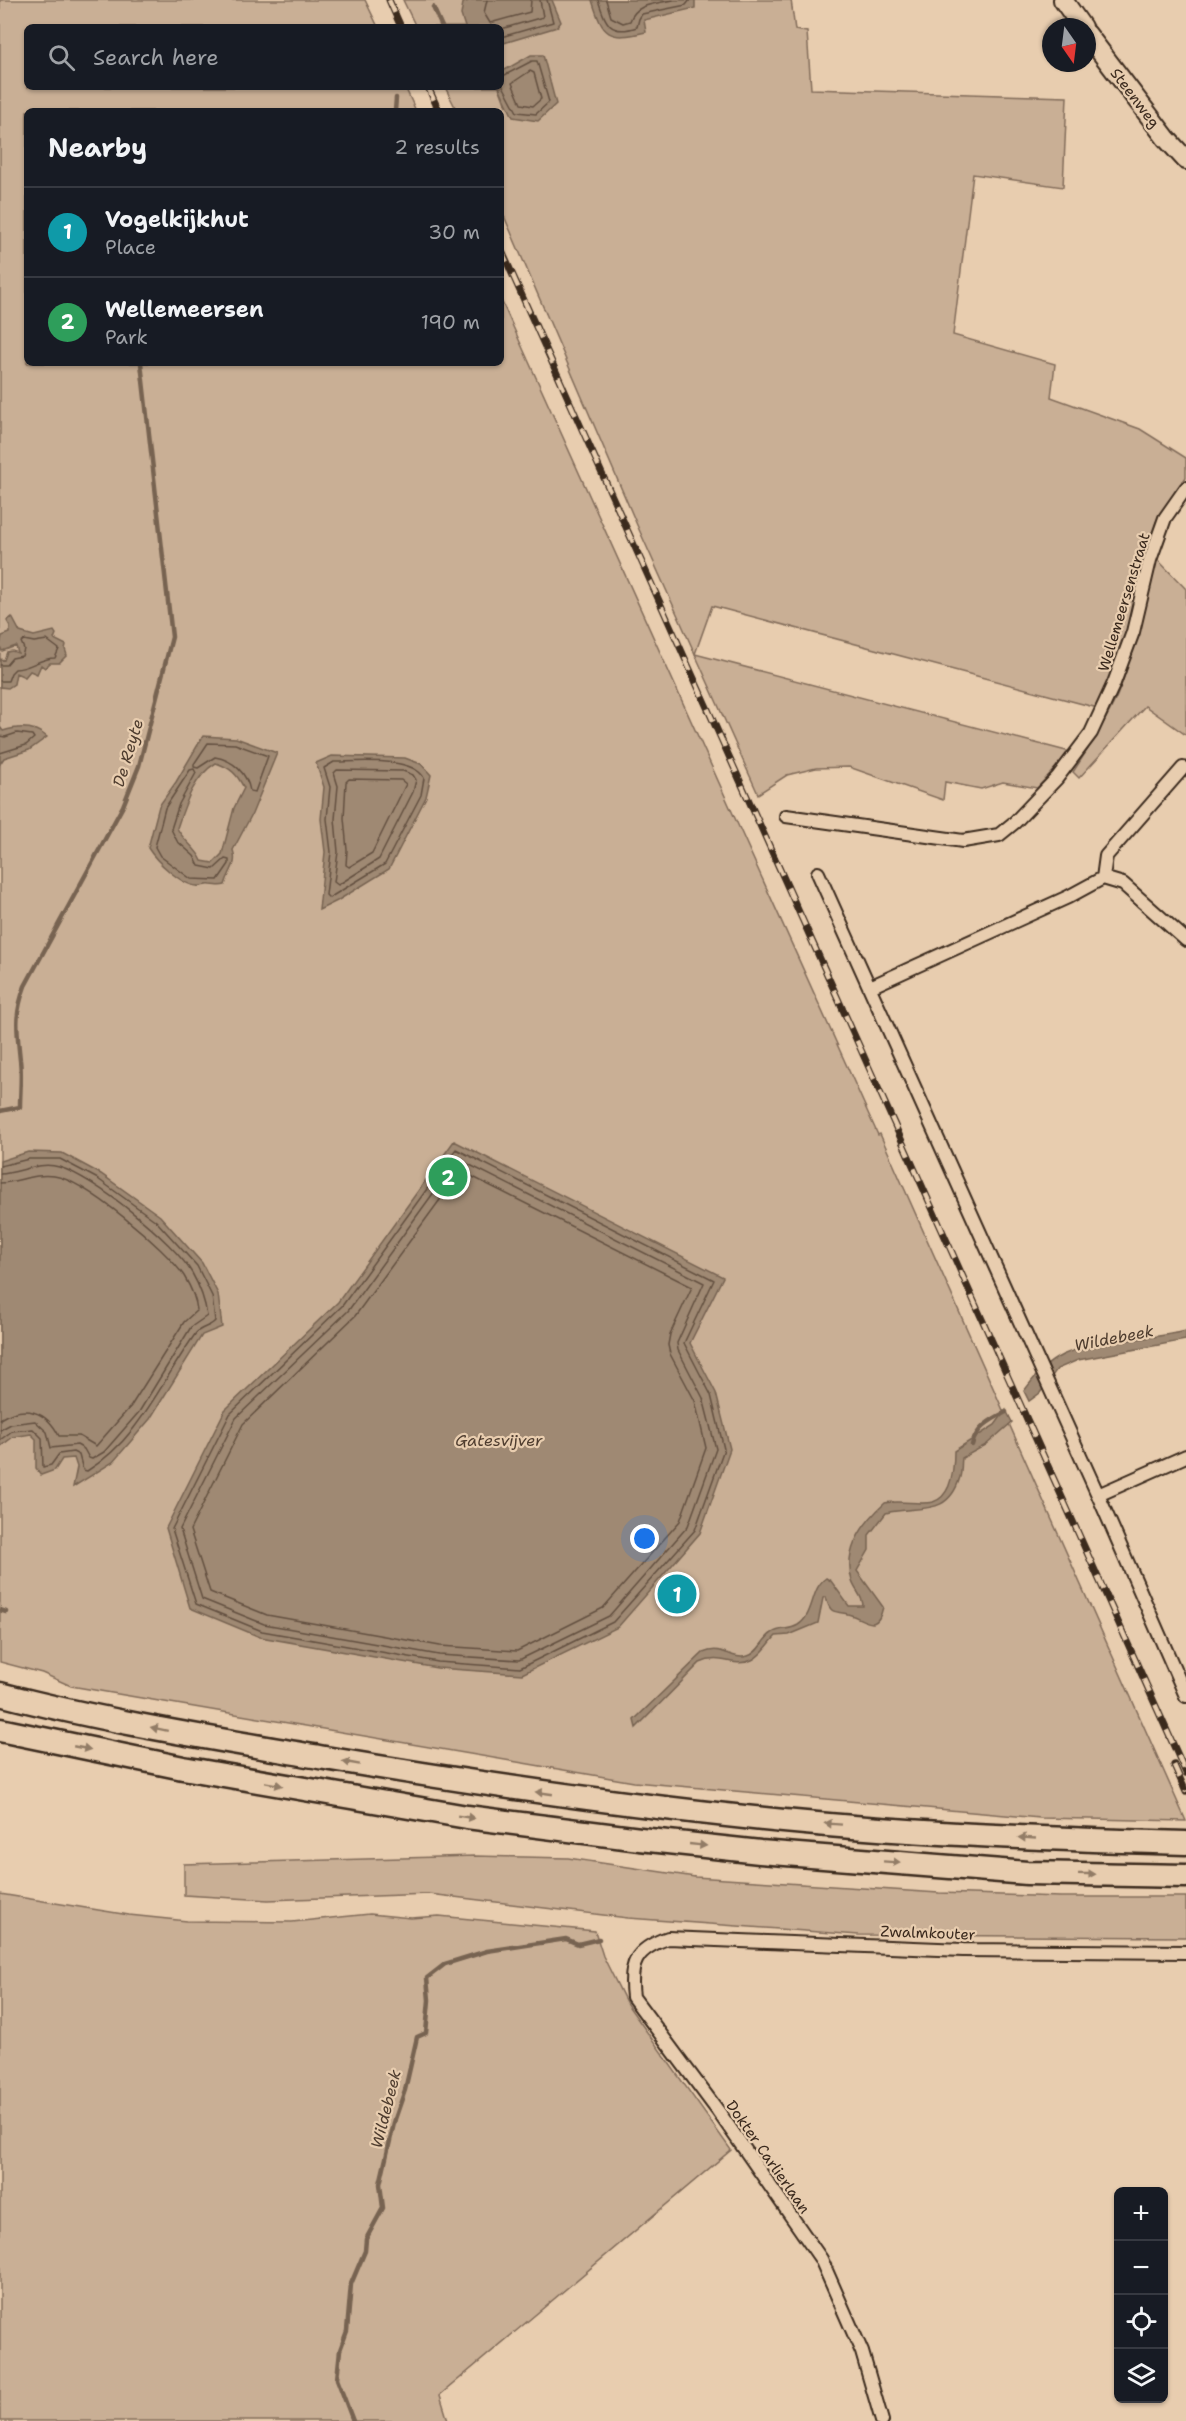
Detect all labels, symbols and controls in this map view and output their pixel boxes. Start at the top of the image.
north arrow [1042,18,1096,72]
search box [24,24,504,90]
icon: search [45,41,78,74]
text: Search here [93,43,219,72]
street label: Steenweg [1106,64,1164,132]
text: Nearby [48,130,147,165]
text: 2 results [394,134,480,160]
text: Vogelkijkhut [105,205,249,234]
text: 1 [63,219,72,245]
text: 30 m [428,219,480,245]
text: Place [105,234,156,260]
text: Wellemeersen [105,295,264,324]
text: 2 [61,309,75,335]
text: 190 m [421,309,480,335]
text: Park [105,324,148,350]
street label: Wellemeersenstraat [1093,530,1155,674]
water label: De Reyte [108,717,148,789]
pin: 2 [428,1154,468,1200]
water label: Wildebeek [1073,1320,1155,1356]
water label: Gatesvijver [455,1430,543,1451]
your location [630,1524,659,1553]
pin: 1 [658,1572,696,1616]
one-way arrow [150,1724,169,1733]
one-way arrow [73,1744,92,1753]
one-way arrow [342,1758,361,1767]
one-way arrow [264,1779,283,1788]
one-way arrow [534,1788,553,1797]
one-way arrow [456,1812,475,1821]
one-way arrow [823,1820,842,1829]
one-way arrow [1018,1834,1037,1843]
one-way arrow [689,1840,708,1850]
one-way arrow [883,1857,902,1867]
one-way arrow [1077,1869,1096,1879]
street label: Zwalmkouter [880,1921,976,1945]
water label: Wildebeek [366,2067,406,2151]
street label: Dokter Carlierlaan [721,2096,815,2218]
map controls [1114,2187,1168,2403]
button: + [1114,2187,1168,2241]
button: − [1114,2241,1168,2295]
button: locate [1114,2295,1168,2349]
button: layers [1114,2349,1168,2403]

